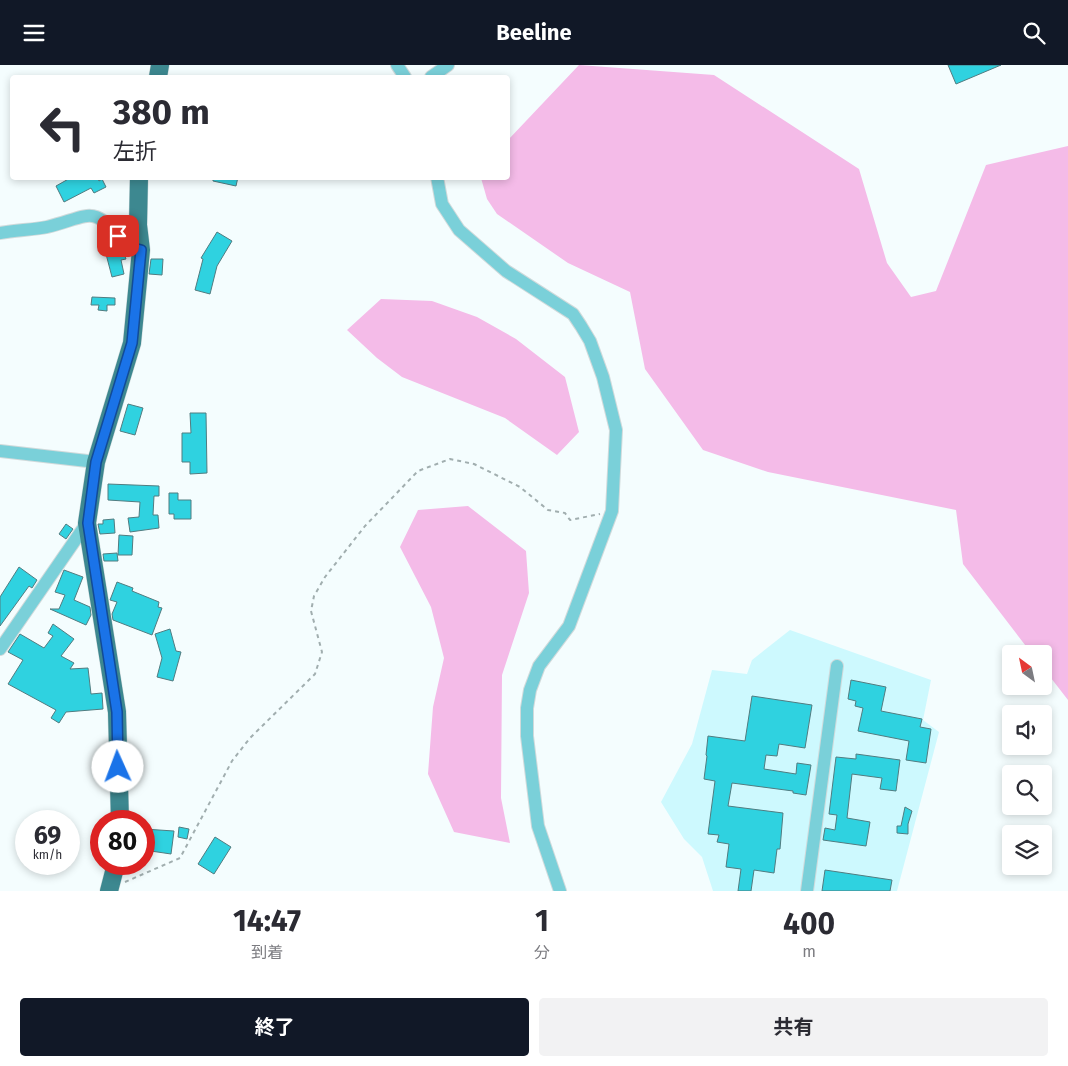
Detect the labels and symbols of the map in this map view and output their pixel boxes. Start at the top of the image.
pin [97,215,139,257]
north arrow [1002,645,1052,695]
position arrow [91,740,143,792]
speed limit sign: 80 [90,810,155,875]

